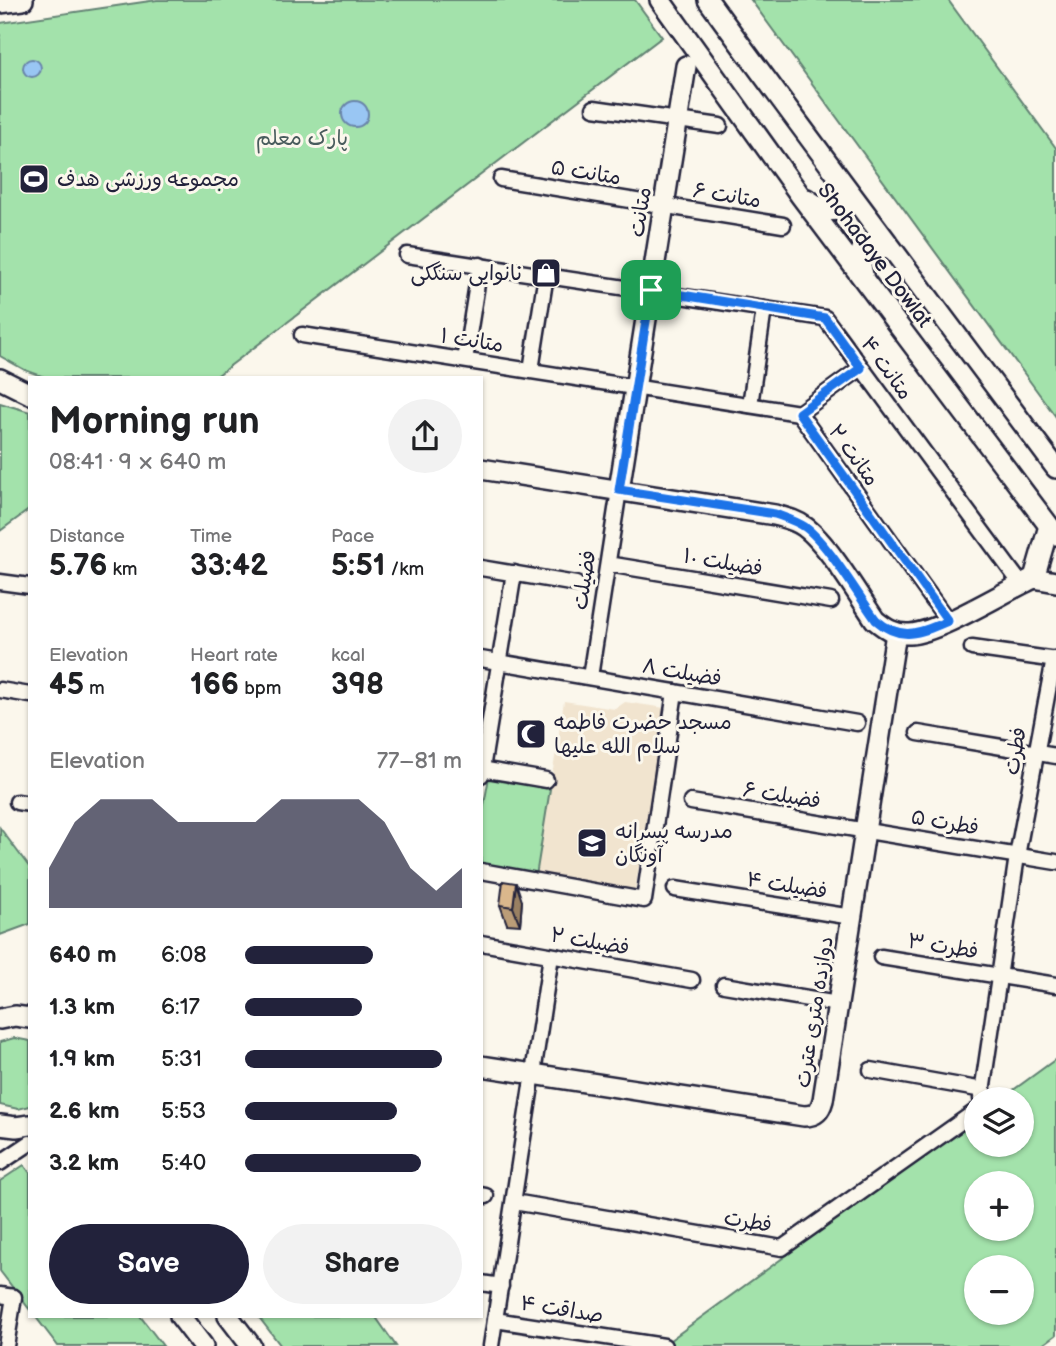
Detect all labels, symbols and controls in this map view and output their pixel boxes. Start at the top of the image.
park label: پارک معلم [256,126,348,154]
street label: متانت ۵ [549,155,623,190]
sports icon: مجموعه ورزشی هدف [17,162,51,196]
place label: مجموعه ورزشی هدف [57,167,239,193]
street label: متانت ۶ [691,178,763,213]
street label: Shohadaye Dowlat [812,178,937,333]
street label: متانت [624,185,657,239]
shop icon: نانوایی سنگکی [529,256,563,290]
pin [621,260,681,320]
place label: نانوایی سنگکی [410,261,523,287]
icon: arrive [632,271,670,309]
street label: متانت ۱ [439,323,505,358]
street label: متانت ۴ [855,332,918,405]
text: Morning run [49,399,260,444]
button: share [388,399,462,473]
street label: متانت ۲ [823,420,884,491]
text: 08:41 · 9 × 640 m [49,448,226,476]
text: Distance [49,525,125,548]
text: Time [190,525,232,548]
text: Pace [331,525,374,548]
street label: فضیلت ۱۰ [681,543,765,582]
text: 5.76 [49,548,107,584]
text: 33:42 [190,548,268,584]
text: 5:51 [331,548,385,584]
street label: فضیلت [567,548,602,612]
text: km [107,558,138,581]
text: /km [385,558,424,581]
text: Elevation [49,644,128,667]
text: Heart rate [190,644,278,667]
text: kcal [331,644,365,667]
street label: فضیلت ۸ [640,653,724,692]
text: 45 [49,667,84,703]
text: 166 [190,667,239,703]
text: 398 [331,667,384,703]
text: m [84,677,105,700]
text: bpm [239,677,282,700]
place label: مسجد حضرت فاطمه سلام الله علیها [554,710,732,762]
mosque icon: مسجد حضرت فاطمه سلام الله علیها [514,717,548,751]
street label: فطرت [999,725,1032,777]
text: Elevation [49,747,145,775]
text: 77–81 m [377,747,462,775]
street label: فضیلت ۶ [741,777,823,814]
street label: فطرت ۵ [909,804,981,841]
place label: مدرسه پسرانه آونگان [615,819,733,868]
school or university icon: مدرسه پسرانه آونگان [575,826,609,860]
street label: فضیلت ۴ [745,867,829,904]
street label: فضیلت ۲ [548,922,631,961]
street label: فطرت ۳ [906,929,980,964]
street label: دوازده متری عترت [790,934,839,1090]
text: 640 m [49,941,117,969]
text: 6:08 [161,941,207,969]
text: 1.3 km [49,993,115,1021]
text: 6:17 [161,993,200,1021]
text: 1.9 km [49,1045,115,1073]
text: 5:31 [161,1045,202,1073]
map controls [964,1087,1034,1325]
button: layers [964,1087,1034,1157]
text: 2.6 km [49,1097,120,1125]
text: 5:53 [161,1097,206,1125]
text: 3.2 km [49,1149,119,1177]
text: 5:40 [161,1149,206,1177]
button: + [964,1171,1034,1241]
street label: فطرت [722,1205,774,1238]
button: Save [49,1224,249,1304]
button: Share [263,1224,462,1304]
button: − [964,1255,1034,1325]
street label: صداقت ۴ [519,1291,605,1328]

